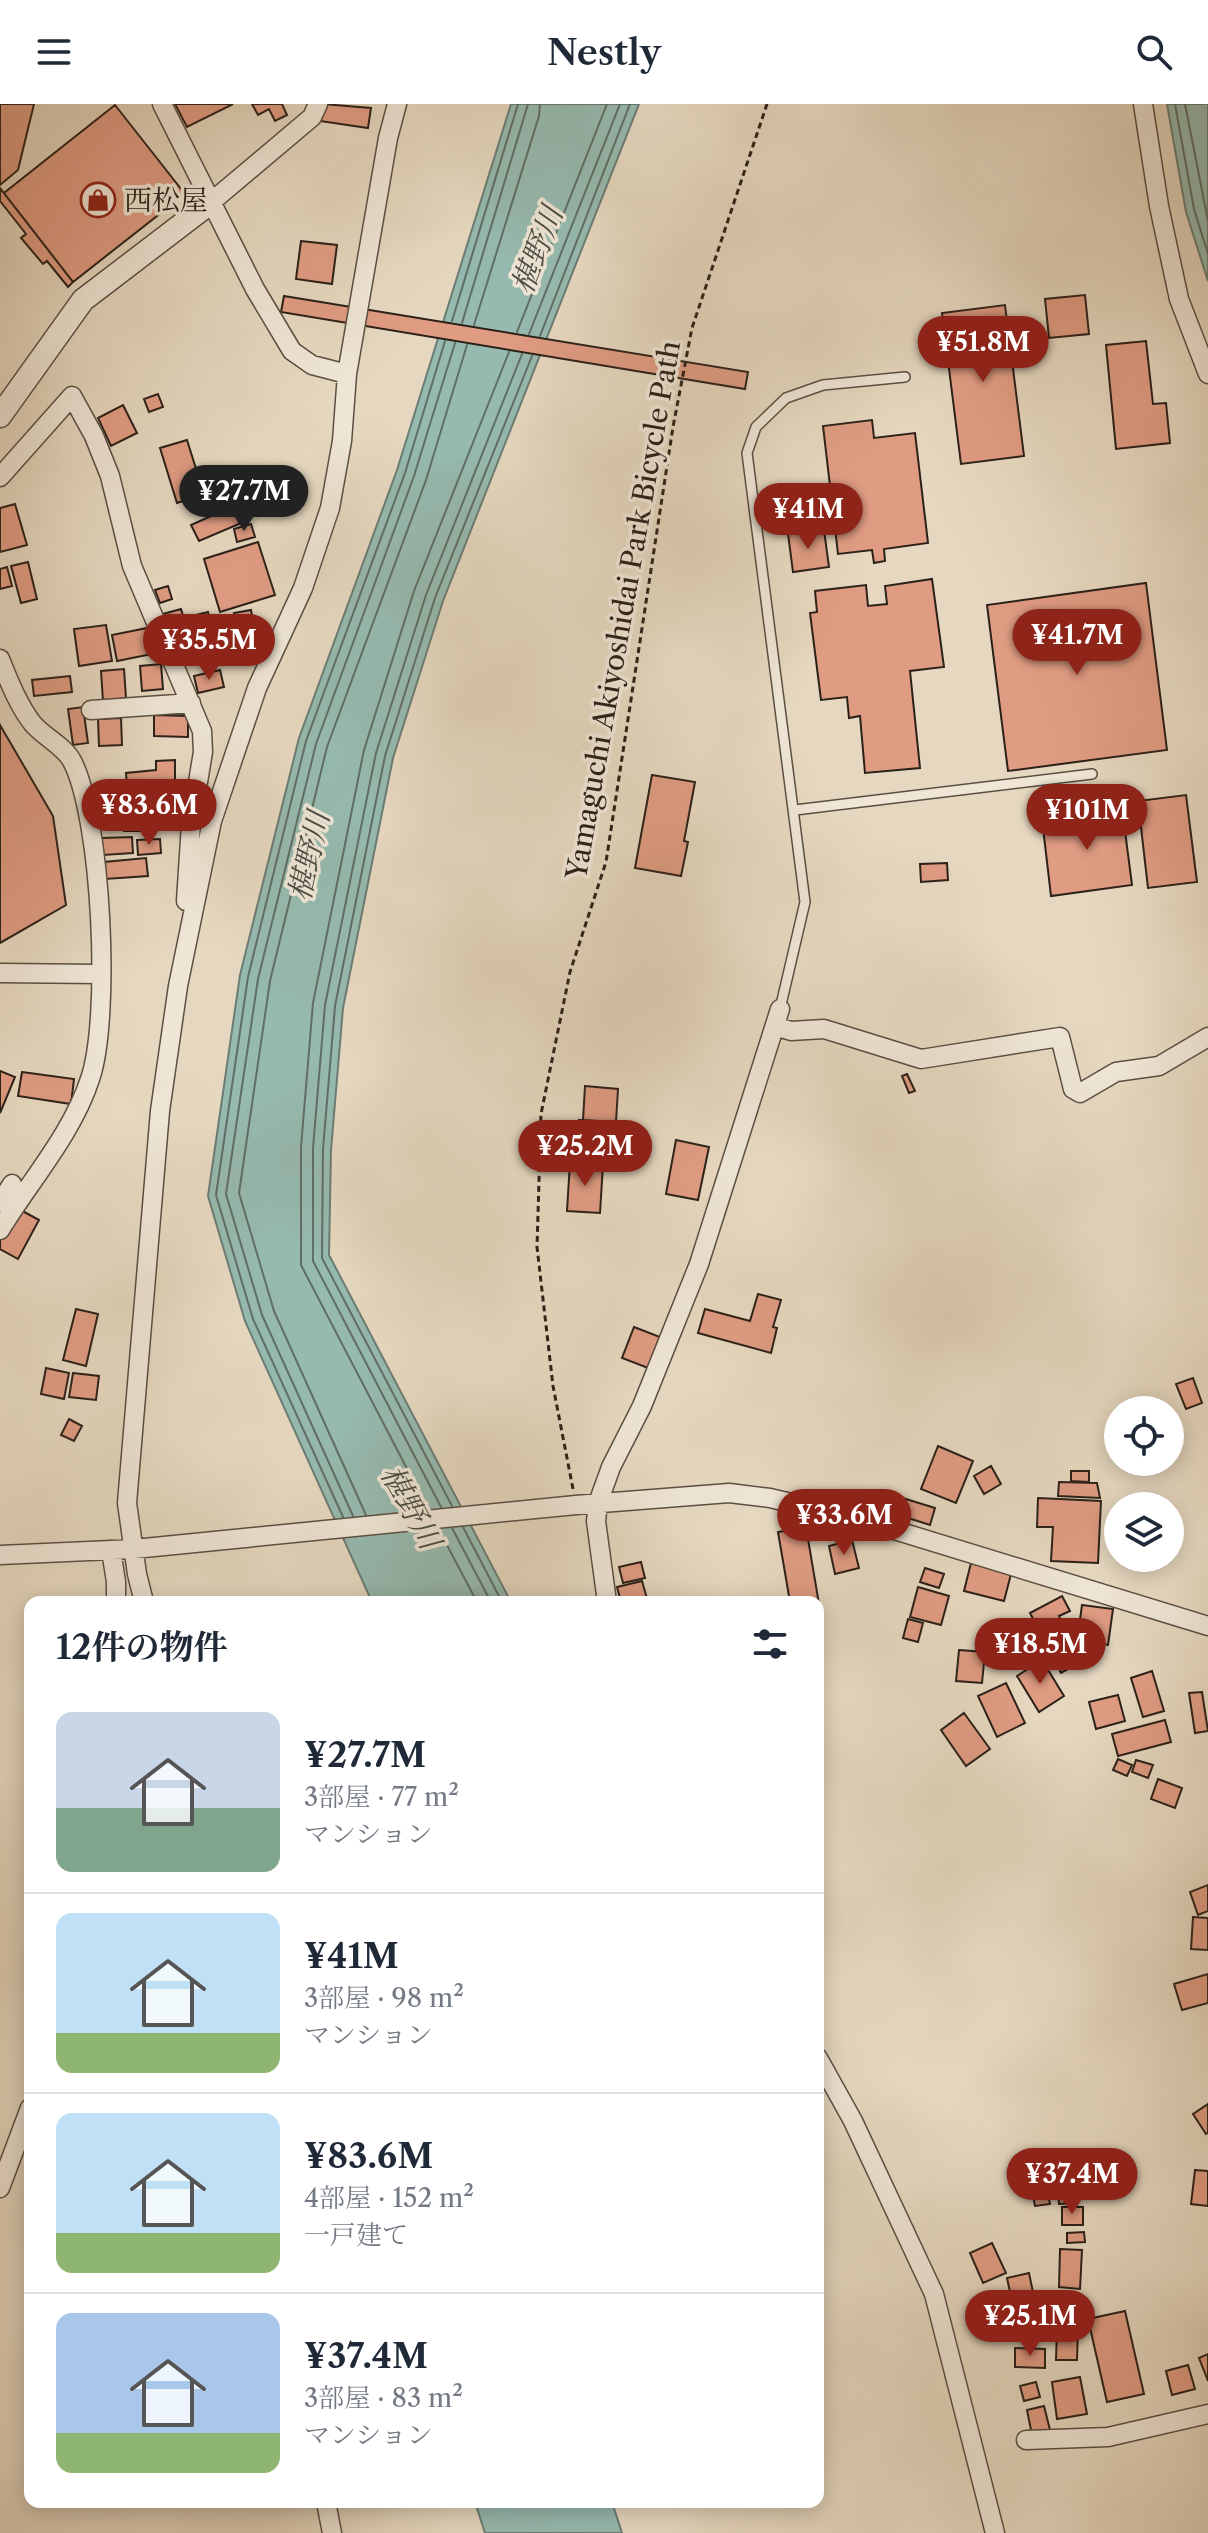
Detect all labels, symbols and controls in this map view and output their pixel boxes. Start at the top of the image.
icon: menu [32,30,76,74]
text: Nestly [547,30,661,74]
icon: search [1132,30,1176,74]
shop icon: 西松屋 [79,181,117,219]
place label: 西松屋 [124,183,208,217]
water label: 椹野川 [504,199,571,299]
pin: ¥51.8M [918,316,1048,384]
text: ¥51.8M [936,326,1030,358]
street label: Yamaguchi Akiyoshidai Park Bicycle Path [559,338,687,883]
pin: ¥27.7M [179,465,309,533]
text: ¥27.7M [197,475,291,507]
pin: ¥41M [761,483,855,551]
text: ¥41M [772,493,844,525]
pin: ¥41.7M [1012,609,1142,677]
pin: ¥35.5M [144,614,274,682]
text: ¥41.7M [1031,619,1123,651]
text: ¥35.5M [161,624,257,656]
pin: ¥83.6M [84,779,214,847]
pin: ¥101M [1031,784,1143,852]
text: ¥83.6M [100,789,198,821]
text: ¥101M [1044,794,1130,826]
water label: 椹野川 [281,805,338,904]
pin: ¥25.2M [520,1120,650,1188]
text: ¥25.2M [536,1130,634,1162]
map controls [1104,1396,1184,1572]
button: locate [1104,1396,1184,1476]
water label: 椹野川 [373,1459,450,1558]
pin: ¥33.6M [779,1489,909,1557]
button: layers [1104,1492,1184,1572]
text: ¥33.6M [795,1499,893,1531]
pin: ¥18.5M [975,1618,1105,1686]
icon: filters [748,1622,792,1666]
text: 12件の物件 [56,1626,227,1668]
text: ¥18.5M [993,1628,1087,1660]
text: ¥27.7M [304,1734,426,1776]
icon: home [120,1744,216,1840]
text: 3部屋 · 77 m² [304,1781,459,1813]
text: マンション [304,1818,433,1850]
text: ¥41M [304,1935,399,1977]
icon: home [120,1945,216,2041]
text: 3部屋 · 98 m² [304,1982,464,2014]
text: マンション [304,2019,433,2051]
text: ¥83.6M [304,2135,433,2177]
icon: home [120,2145,216,2241]
pin: ¥37.4M [1007,2148,1137,2216]
text: ¥37.4M [1025,2158,1119,2190]
text: 4部屋 · 152 m² [304,2182,474,2214]
text: 一戸建て [304,2219,408,2251]
pin: ¥25.1M [965,2290,1095,2358]
text: ¥25.1M [983,2300,1077,2332]
text: ¥37.4M [304,2335,428,2377]
icon: home [120,2345,216,2441]
text: 3部屋 · 83 m² [304,2382,463,2414]
text: マンション [304,2419,433,2451]

